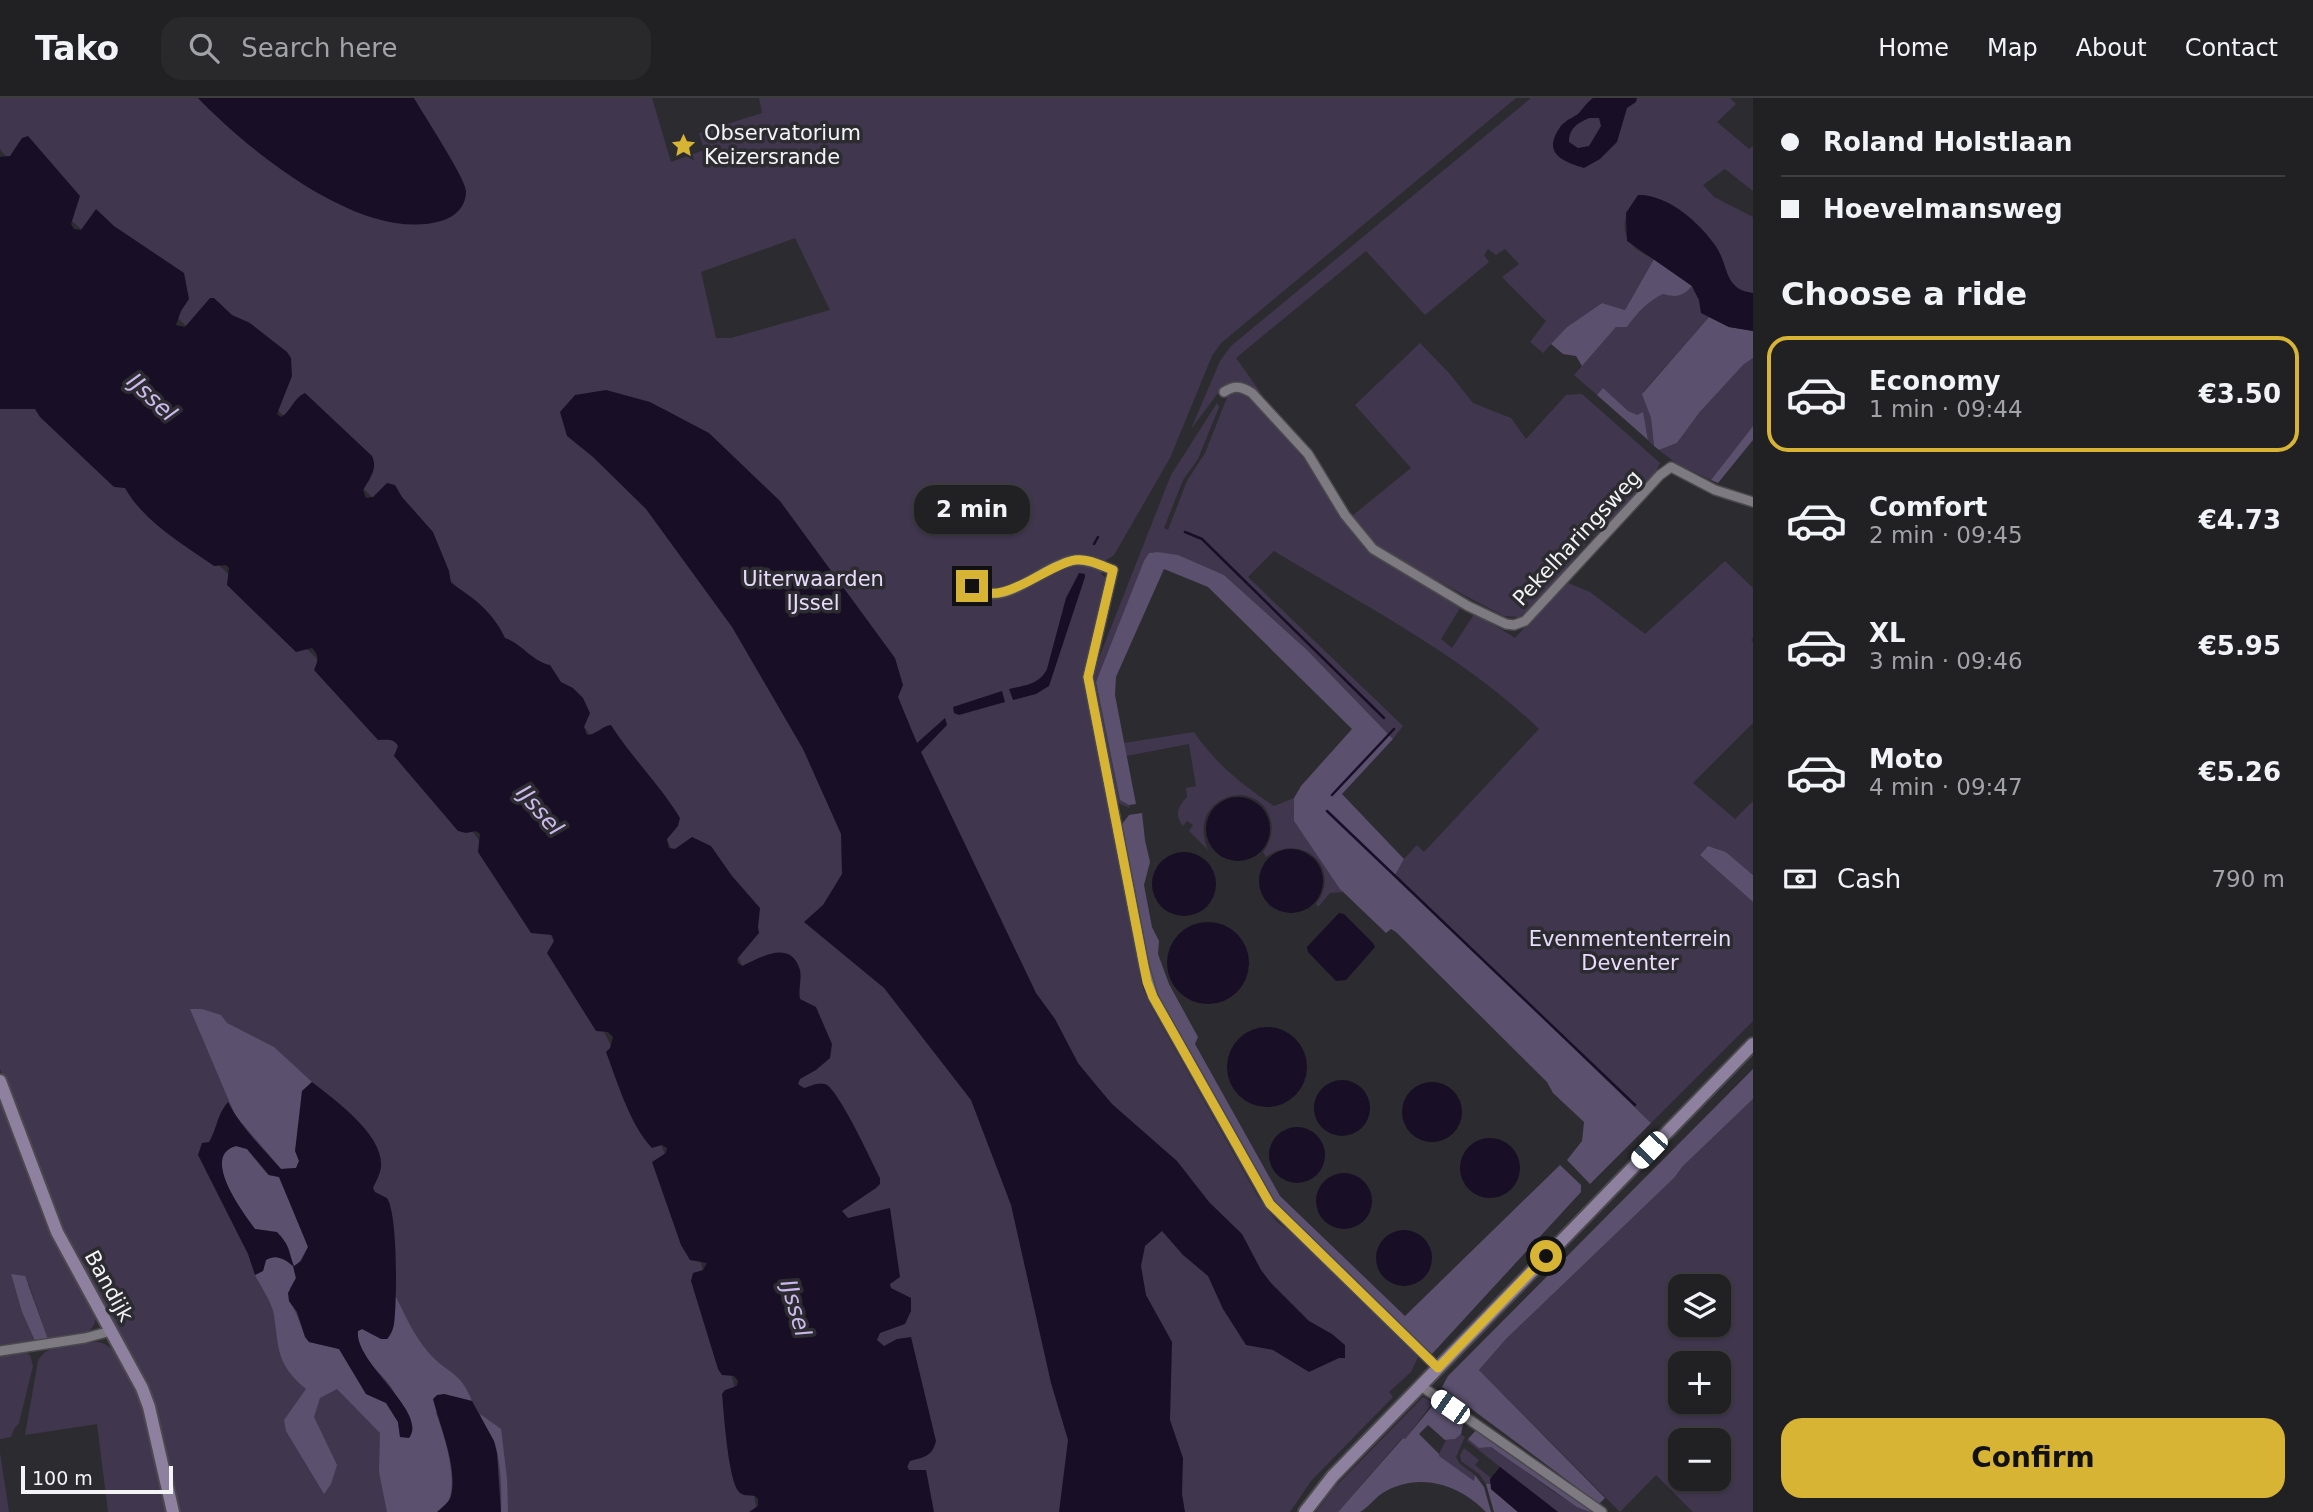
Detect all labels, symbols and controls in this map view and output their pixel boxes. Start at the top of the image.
search box [161,17,651,80]
text: Tako [35,29,119,68]
icon: search [185,29,223,67]
text: Search here [241,33,397,63]
text: Home [1878,34,1949,62]
text: Map [1987,34,2038,62]
text: About [2076,34,2147,62]
text: Contact [2185,34,2278,62]
place label: Observatorium Keizersrande [704,121,861,169]
text: Roland Holstlaan [1823,127,2072,157]
place icon: Observatorium Keizersrande [670,131,698,159]
text: Hoevelmansweg [1823,194,2063,224]
text: Choose a ride [1781,275,2027,313]
icon: car [1785,363,1848,426]
text: Economy [1869,366,2000,396]
water label: IJssel [122,368,183,427]
text: €3.50 [2199,379,2281,409]
text: 1 min · 09:44 [1869,396,2023,422]
street label: Pekelharingsweg [1508,465,1646,611]
callout: 2 min [914,484,1030,533]
icon: car [1785,489,1848,552]
text: Comfort [1869,492,1987,522]
text: 2 min [936,496,1008,522]
text: €4.73 [2199,505,2281,535]
text: 2 min · 09:45 [1869,522,2023,548]
park label: Uiterwaarden IJssel [742,567,884,615]
route end [956,570,988,602]
icon: car [1785,615,1848,678]
text: XL [1869,618,1906,648]
text: €5.95 [2199,631,2281,661]
text: 3 min · 09:46 [1869,648,2023,674]
icon: car [1785,741,1848,804]
text: Moto [1869,744,1943,774]
text: €5.26 [2199,757,2281,787]
text: 4 min · 09:47 [1869,774,2023,800]
water label: IJssel [511,780,569,841]
icon: cash [1781,860,1819,898]
text: Cash [1837,864,1901,894]
text: 790 m [2211,866,2285,892]
park label: Evenmententerrein Deventer [1529,927,1731,975]
car [1627,1128,1672,1172]
route start [1530,1240,1562,1272]
street label: Bandijk [80,1246,139,1327]
map controls [1668,1274,1731,1491]
button: layers [1668,1274,1731,1337]
water label: IJssel [775,1277,817,1340]
button: + [1668,1351,1731,1414]
car [1427,1386,1474,1428]
button: Confirm [1781,1418,2285,1498]
button: − [1668,1428,1731,1491]
scale bar [21,1463,173,1495]
text: 100 m [32,1467,93,1489]

